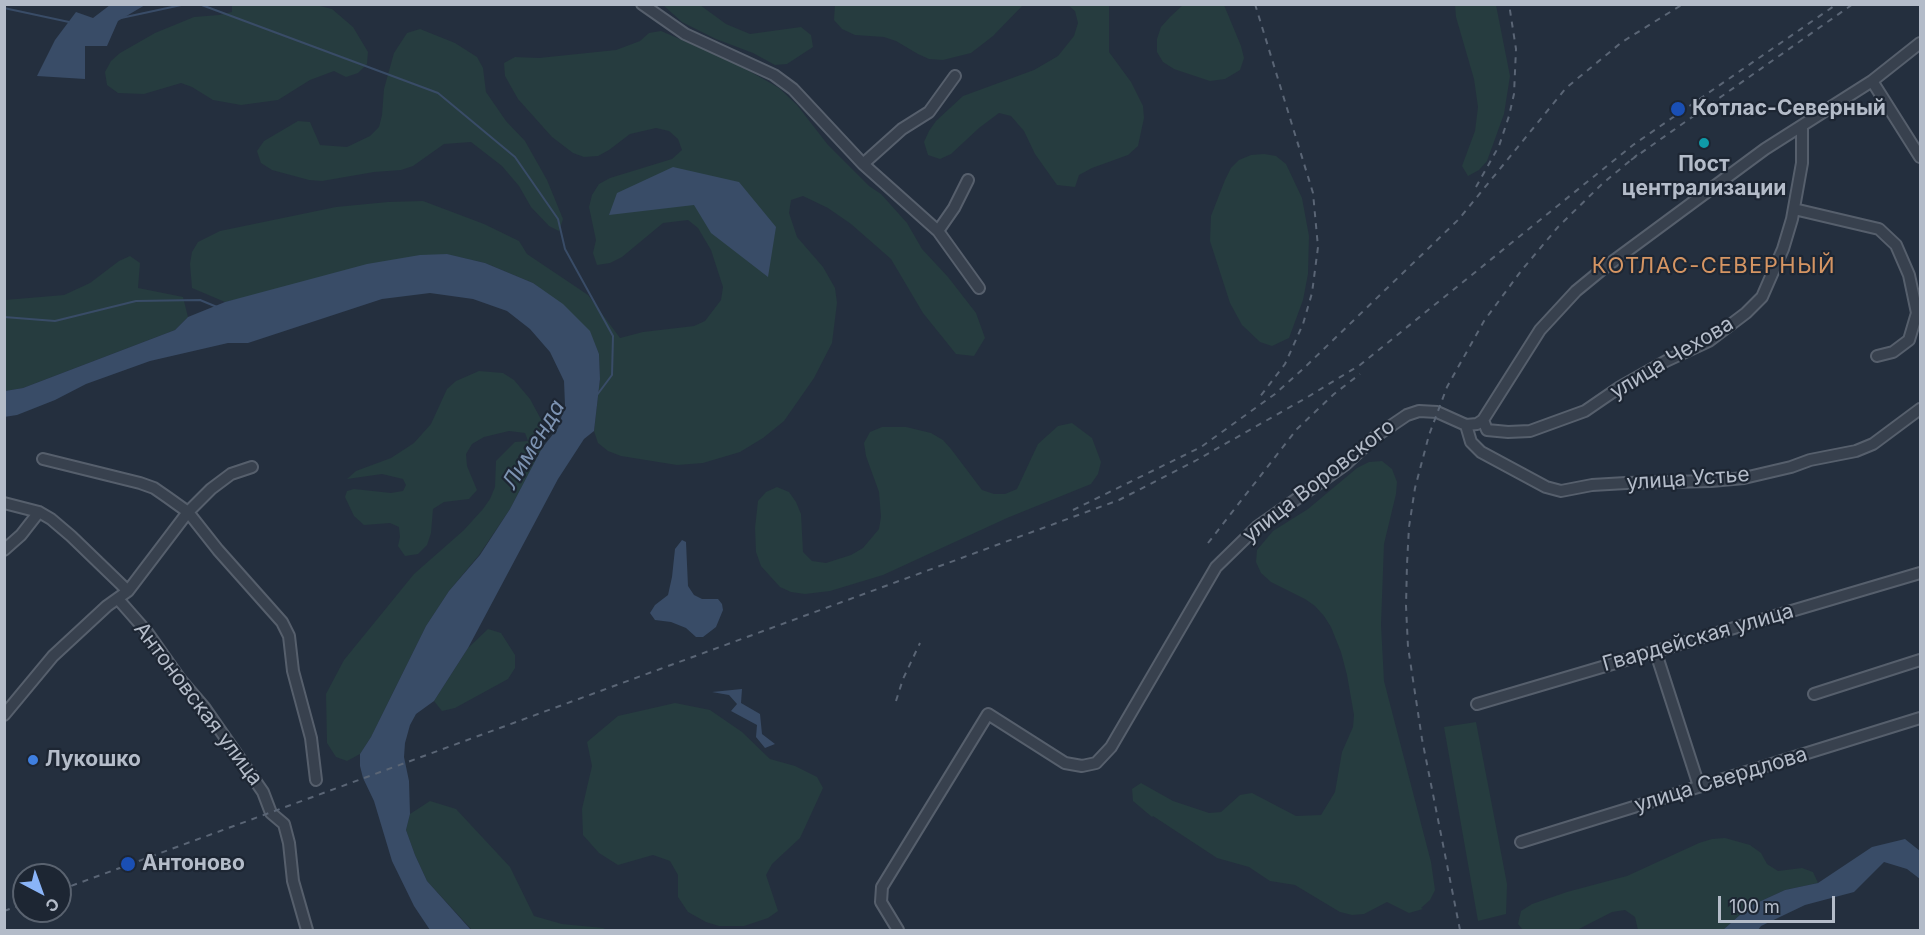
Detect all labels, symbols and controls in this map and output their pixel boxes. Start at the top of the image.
place label: Котлас-Северный [1692,96,1886,122]
marker: Котлас-Северный [1669,100,1687,118]
marker: Пост централизации [1697,136,1711,150]
place label: Пост централизации [1622,152,1786,202]
district label: КОТЛАС-СЕВЕРНЫЙ [1592,253,1836,279]
street label: улица Чехова [1606,311,1738,405]
water label: Лименда [497,396,571,494]
street label: улица Воровского [1238,414,1400,548]
street label: улица Устье [1626,462,1750,496]
street label: Гвардейская улица [1599,599,1797,677]
street label: Антоновская улица [128,617,268,791]
street label: улица Свердлова [1632,742,1810,818]
place label: Лукошко [45,747,141,773]
marker: Лукошко [26,753,40,767]
place label: Антоново [142,851,245,877]
marker: Антоново [119,855,137,873]
north arrow [12,863,72,923]
scale bar [1721,884,1838,922]
text: С [41,894,64,917]
text: 100 m [1729,896,1780,917]

